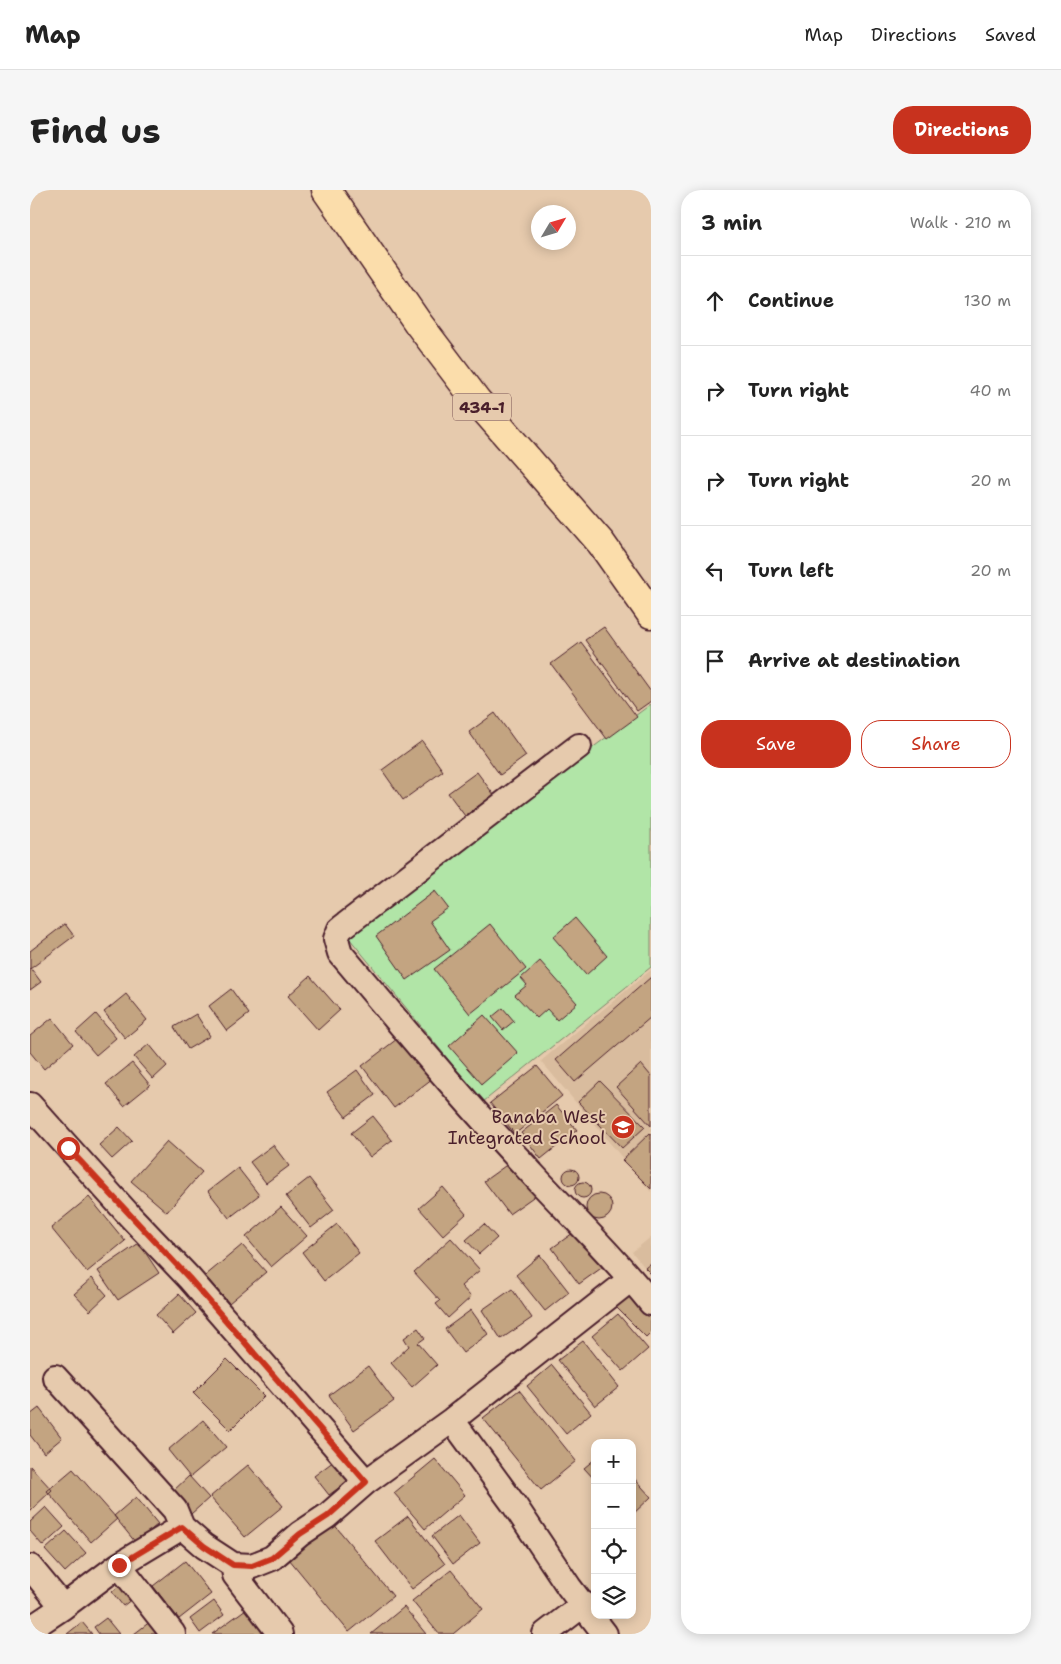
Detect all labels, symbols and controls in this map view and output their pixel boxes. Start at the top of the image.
text: Map [25,19,81,51]
text: Map [805,23,843,47]
text: Directions [871,23,957,47]
text: Saved [985,23,1036,47]
button: Directions [893,106,1031,154]
text: Find us [30,107,161,154]
north arrow [531,205,576,250]
text: 3 min [701,209,762,237]
text: Walk · 210 m [910,212,1011,233]
icon: ahead [701,287,729,315]
text: Continue [748,288,834,313]
text: 130 m [964,290,1011,311]
icon: right [701,377,729,405]
text: Turn right [748,378,849,403]
text: 40 m [969,380,1011,401]
road number: 434-1 [453,393,511,420]
icon: right [701,467,729,495]
text: Turn right [748,468,849,493]
text: 20 m [970,470,1011,491]
icon: left [701,557,729,585]
text: Turn left [748,558,834,583]
text: 20 m [970,560,1011,581]
icon: arrive [701,647,729,675]
text: Arrive at destination [748,648,960,673]
button: Save [701,720,851,768]
button: Share [861,720,1011,768]
place label: Banaba West Integrated School [448,1105,607,1150]
school or university icon: Banaba West Integrated School [610,1114,636,1140]
route start [57,1137,80,1160]
map controls [591,1439,636,1619]
button: + [591,1439,636,1484]
button: − [591,1484,636,1529]
button: locate [591,1529,636,1574]
route end [108,1554,131,1577]
button: layers [591,1574,636,1619]

